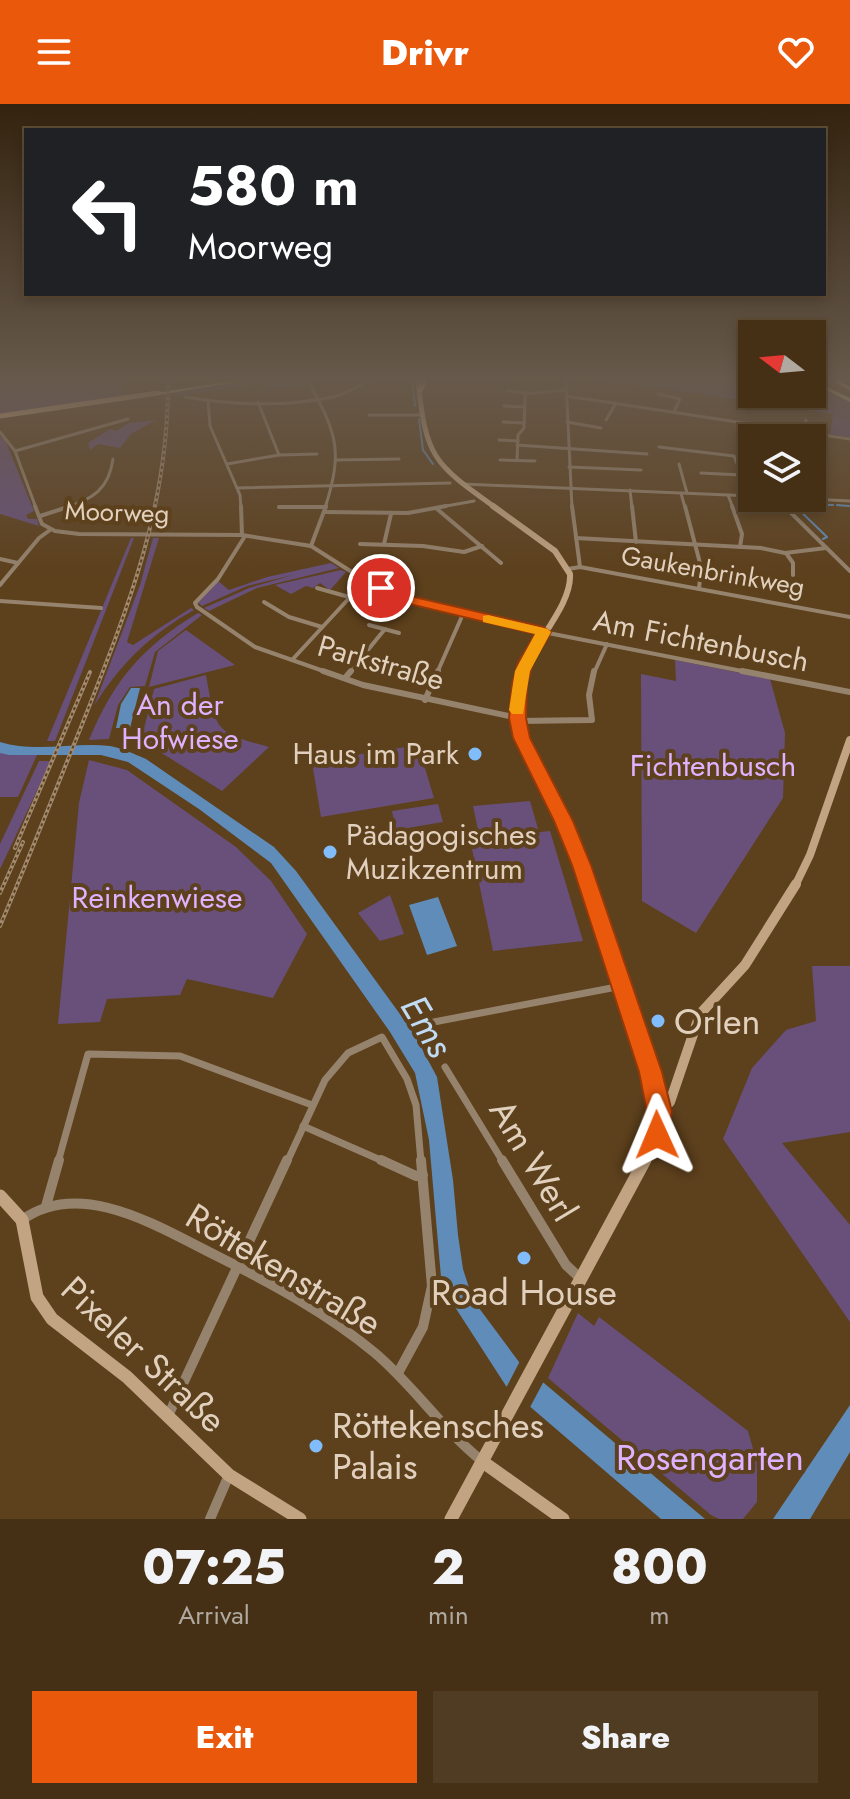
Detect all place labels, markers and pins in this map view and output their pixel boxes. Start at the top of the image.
pin [347,554,415,622]
place label: Haus im Park [293,732,460,775]
marker: Haus im Park [466,745,484,763]
place label: Pädagogisches Muzikzentrum [346,813,537,890]
marker: Pädagogisches Muzikzentrum [321,843,339,861]
place label: Orlen [674,995,761,1047]
marker: Orlen [649,1012,667,1030]
marker: Road House [515,1249,533,1267]
place label: Road House [431,1266,617,1318]
place label: Röttekensches Palais [332,1399,544,1492]
marker: Röttekensches Palais [307,1437,325,1455]

